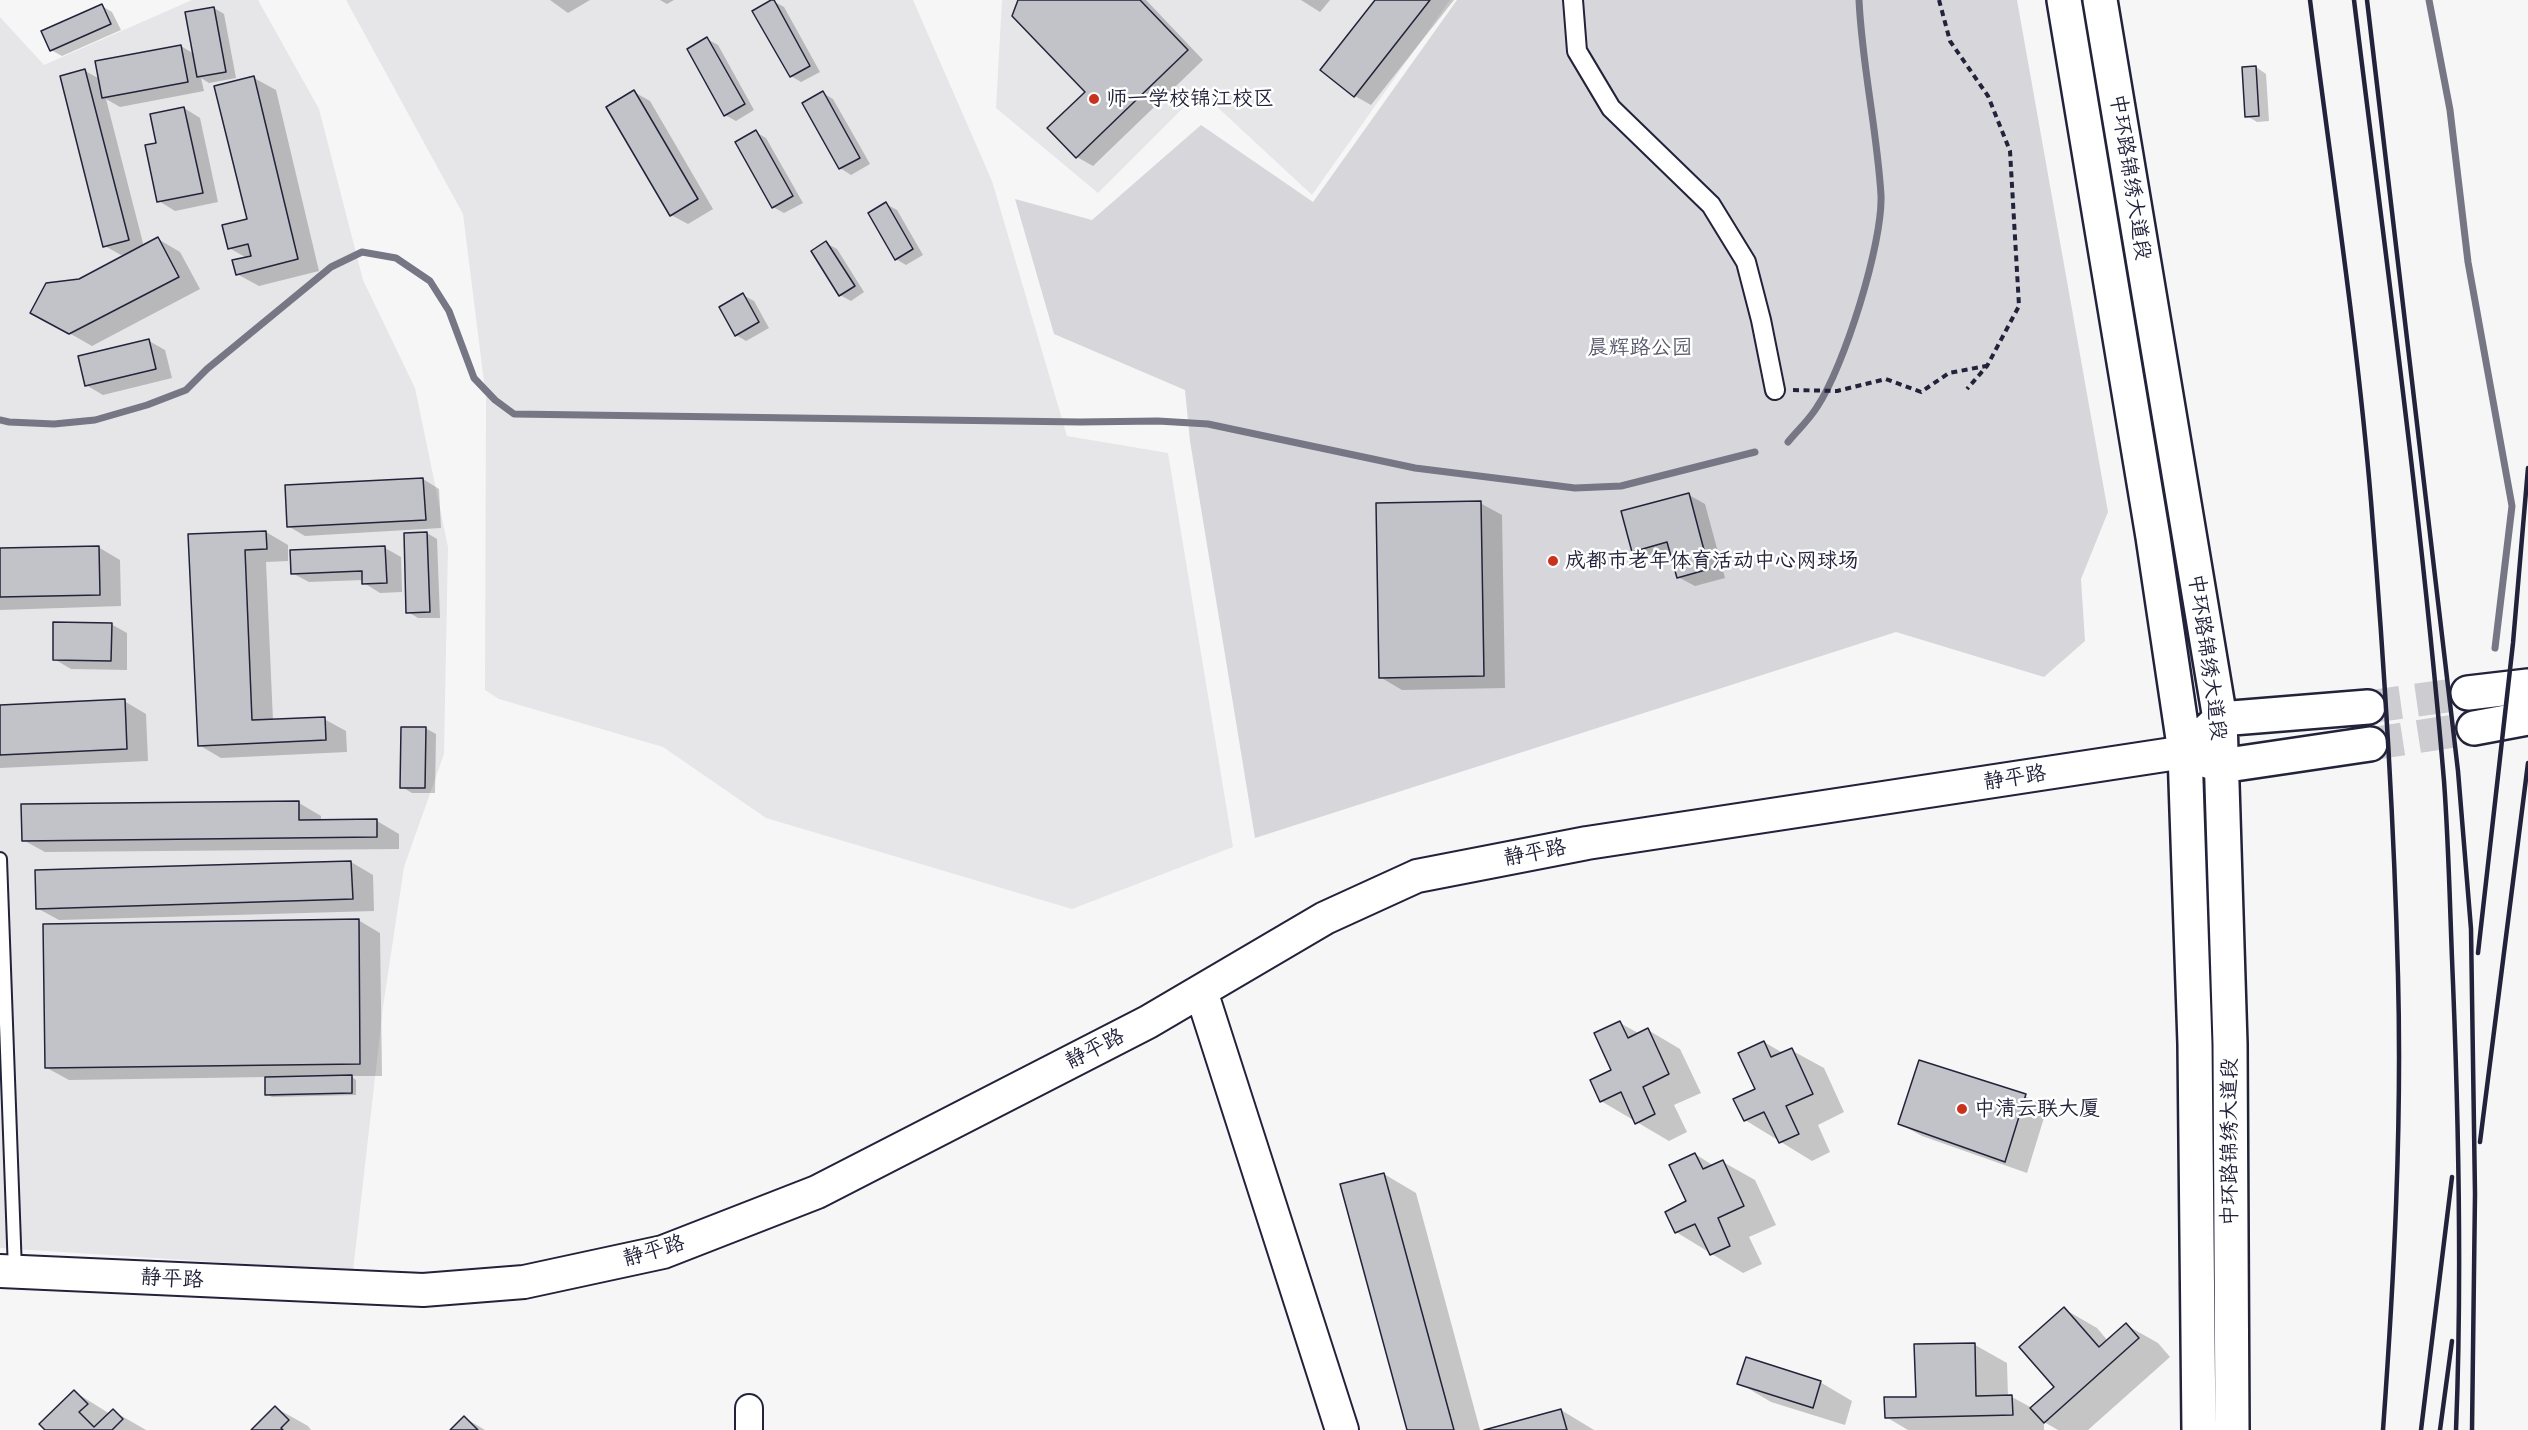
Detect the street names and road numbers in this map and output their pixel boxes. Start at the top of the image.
street label: 中环路锦绣大道段 [2104,92,2156,262]
street label: 中环路锦绣大道段 [2183,572,2231,742]
street label: 静平路 [1982,761,2048,795]
street label: 静平路 [1502,835,1568,871]
street label: 静平路 [1061,1023,1129,1075]
street label: 中环路锦绣大道段 [2217,1058,2243,1226]
street label: 静平路 [620,1230,688,1272]
street label: 静平路 [140,1265,204,1293]

